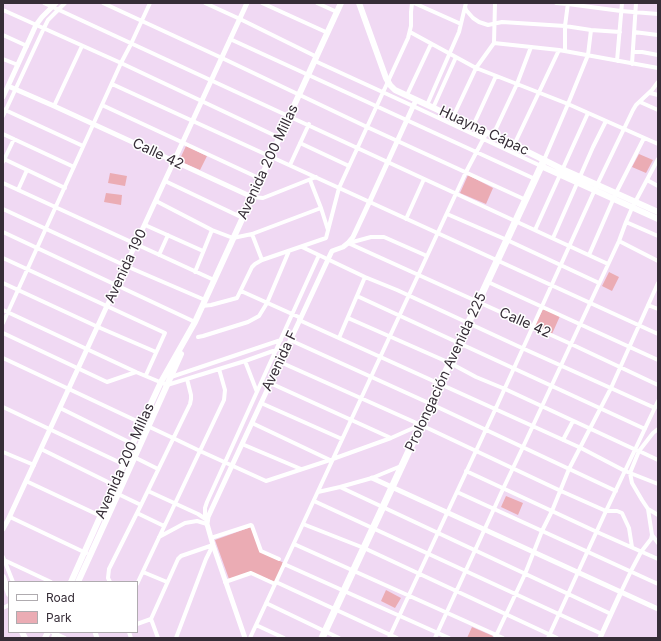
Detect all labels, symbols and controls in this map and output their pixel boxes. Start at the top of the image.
street label: Avenida 200 Millas [234,102,302,222]
street label: Huayna Cápac [437,103,531,159]
street label: Calle 42 [130,135,186,173]
street label: Avenida 190 [102,226,150,306]
street label: Prolongación Avenida 225 [402,290,490,454]
street label: Calle 42 [497,304,553,342]
street label: Avenida F [259,328,301,394]
street label: Avenida 200 Millas [92,401,158,521]
legend [8,581,138,633]
text: Road [46,590,75,605]
text: Park [46,610,72,625]

